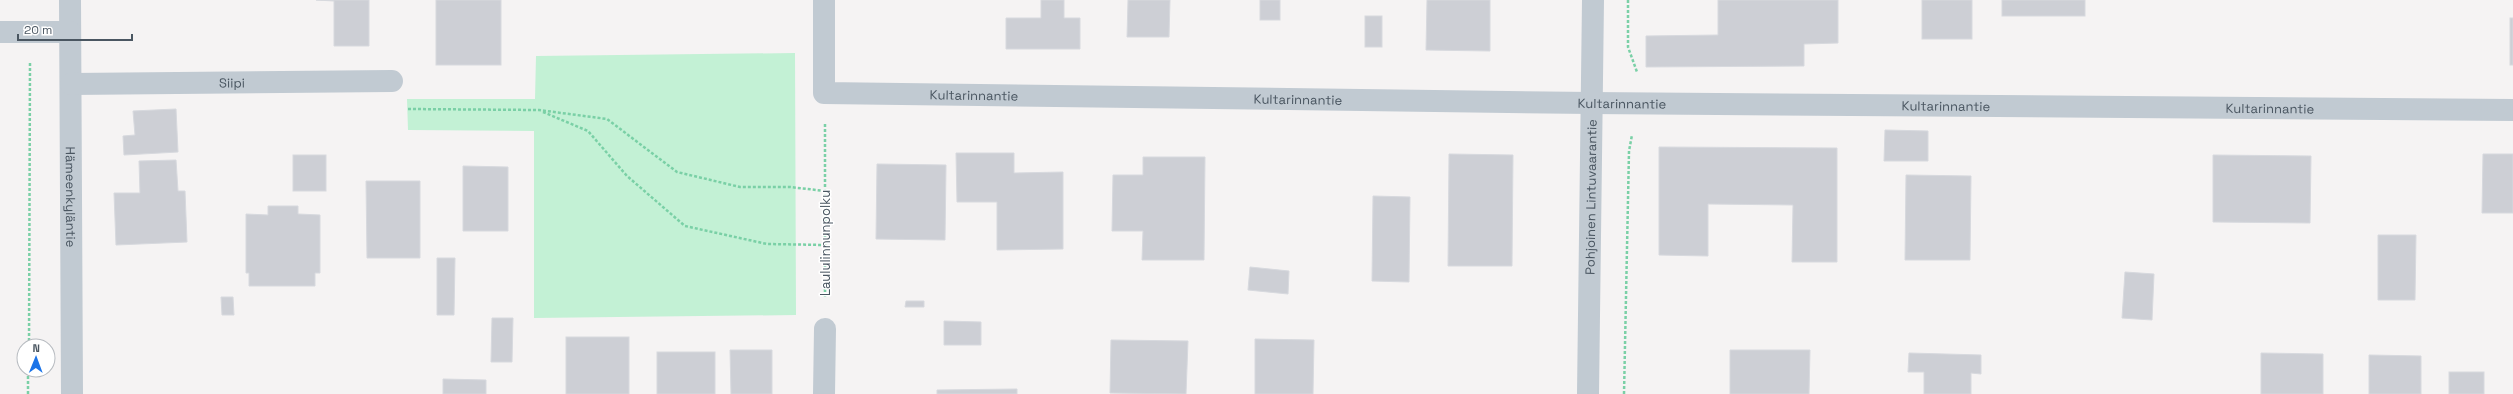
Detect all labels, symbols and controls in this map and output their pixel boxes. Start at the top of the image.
scale bar [18,16,132,42]
text: 20 m [24,22,52,38]
street label: Siipi [219,74,245,92]
street label: Kultarinnantie [930,86,1018,105]
street label: Kultarinnantie [1254,91,1342,109]
street label: Kultarinnantie [1578,95,1666,113]
street label: Kultarinnantie [1902,97,1990,115]
street label: Kultarinnantie [2226,100,2314,117]
street label: Pohjoinen Lintuvaarantie [1582,119,1600,275]
street label: Hämeenkyläntie [62,147,79,247]
street label: Laululinnunpolku [817,190,834,296]
north arrow [16,338,56,378]
text: N [32,341,40,355]

